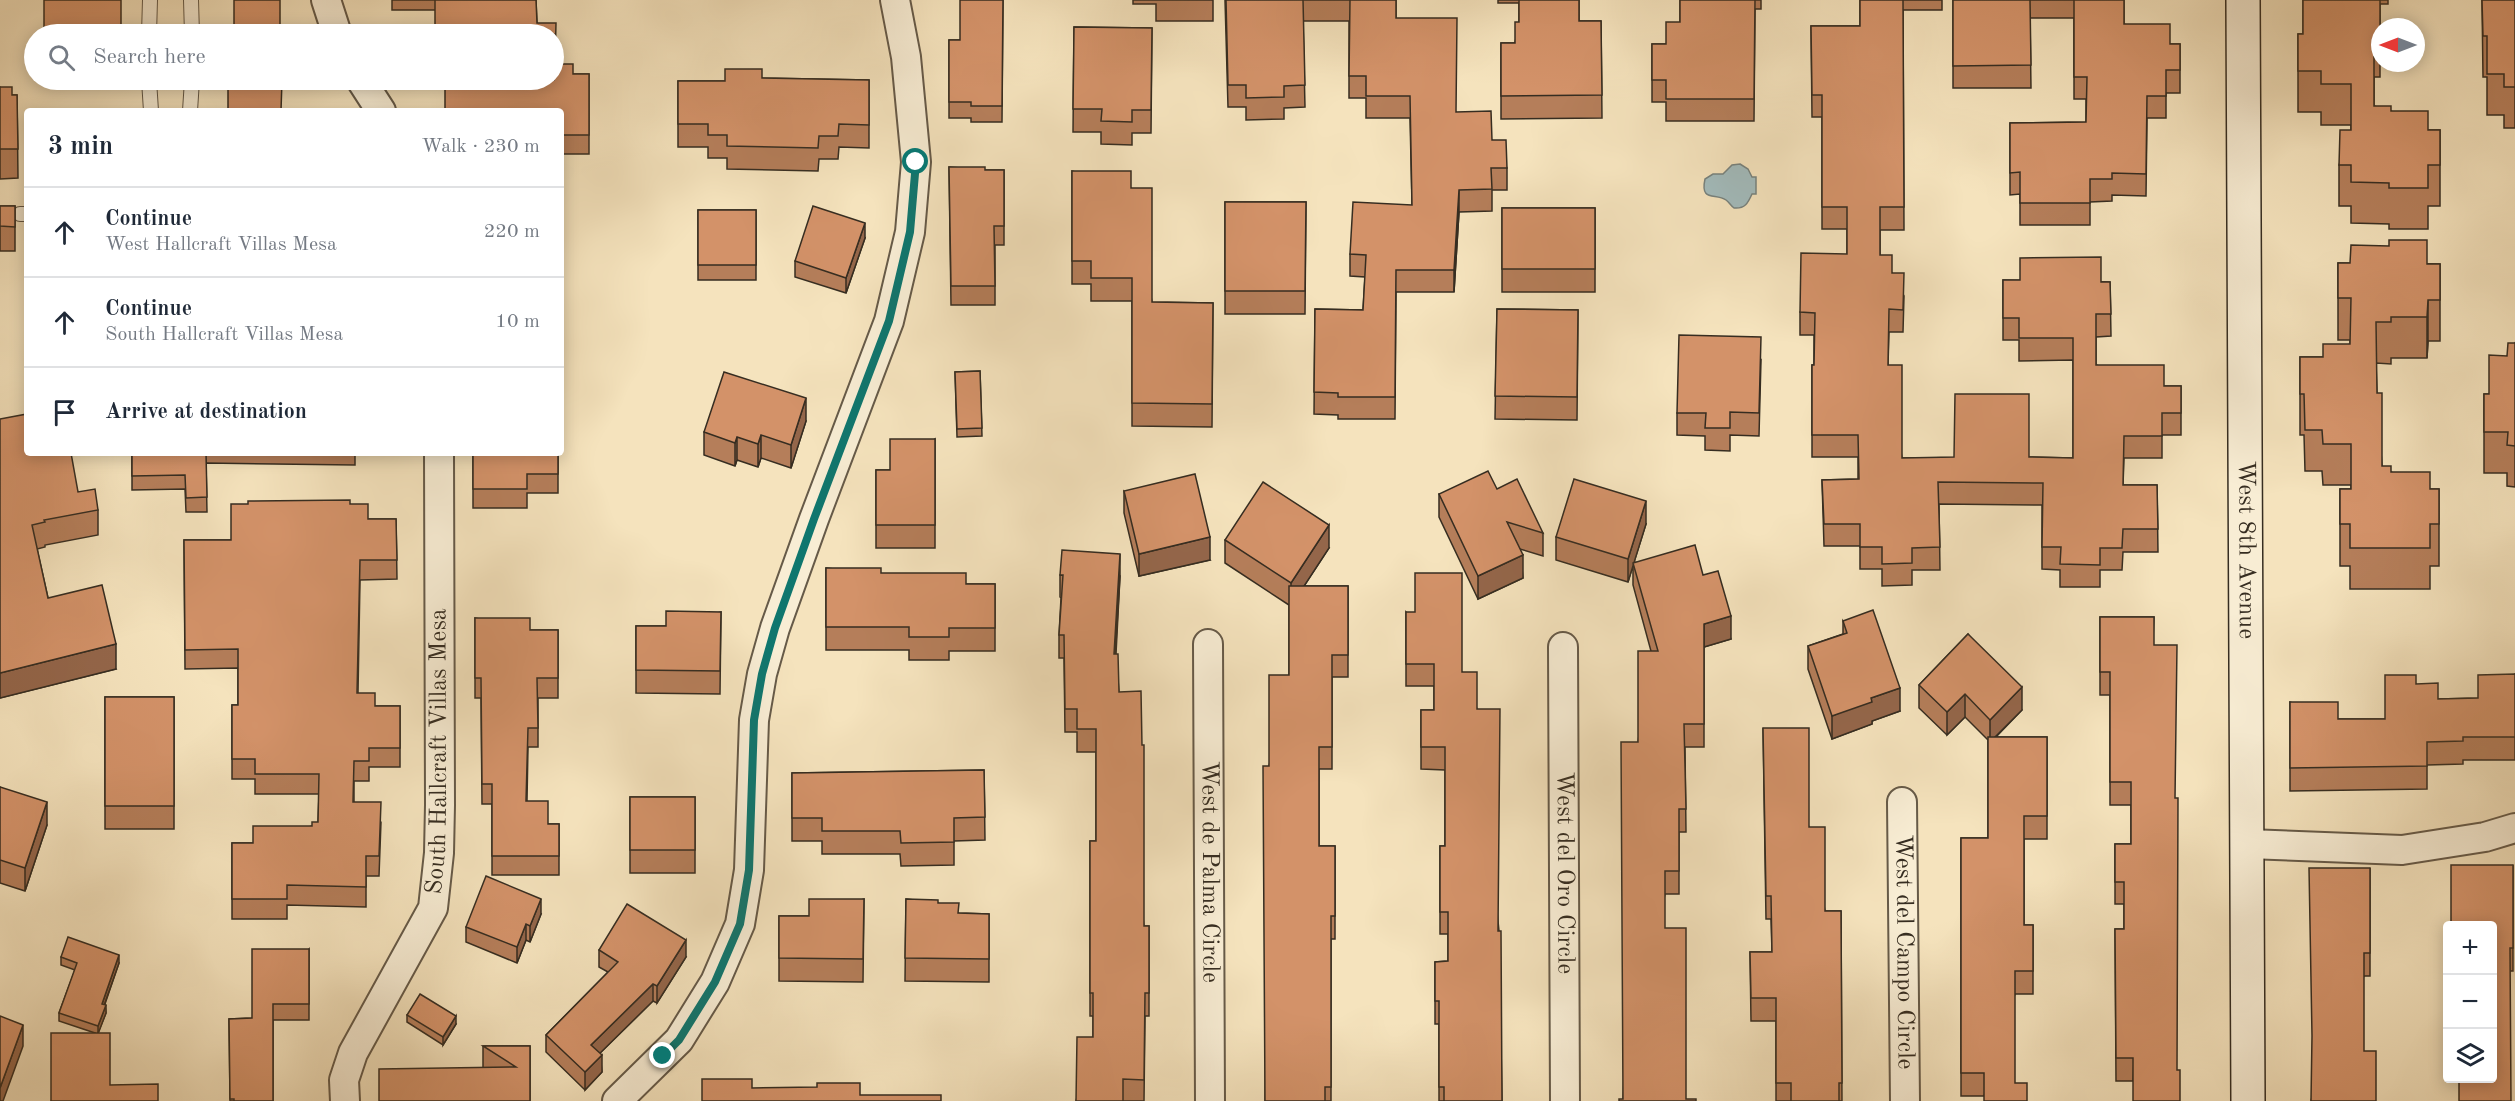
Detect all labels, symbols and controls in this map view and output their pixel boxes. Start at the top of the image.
north arrow [2371,18,2425,72]
search box [24,24,564,90]
icon: search [45,41,78,74]
text: Search here [93,46,206,68]
text: 3 min [48,134,113,160]
text: Walk · 230 m [421,137,540,157]
route start [902,148,928,174]
text: Continue [105,208,192,230]
icon: ahead [48,216,81,249]
text: 220 m [484,222,540,242]
text: West Hallcraft Villas Mesa [105,235,337,255]
text: Continue [105,298,192,320]
icon: ahead [48,306,81,339]
text: 10 m [495,312,540,332]
text: South Hallcraft Villas Mesa [105,325,343,345]
icon: arrive [48,396,81,429]
text: Arrive at destination [105,401,307,423]
street label: West 8th Avenue [2233,461,2258,639]
street label: South Hallcraft Villas Mesa [423,608,452,896]
street label: West de Palma Circle [1197,761,1221,983]
street label: West del Oro Circle [1552,772,1576,974]
street label: West del Campo Circle [1890,834,1917,1070]
map controls [2443,921,2497,1083]
button: + [2443,921,2497,975]
button: − [2443,975,2497,1029]
button: layers [2443,1029,2497,1083]
route end [649,1042,675,1068]

